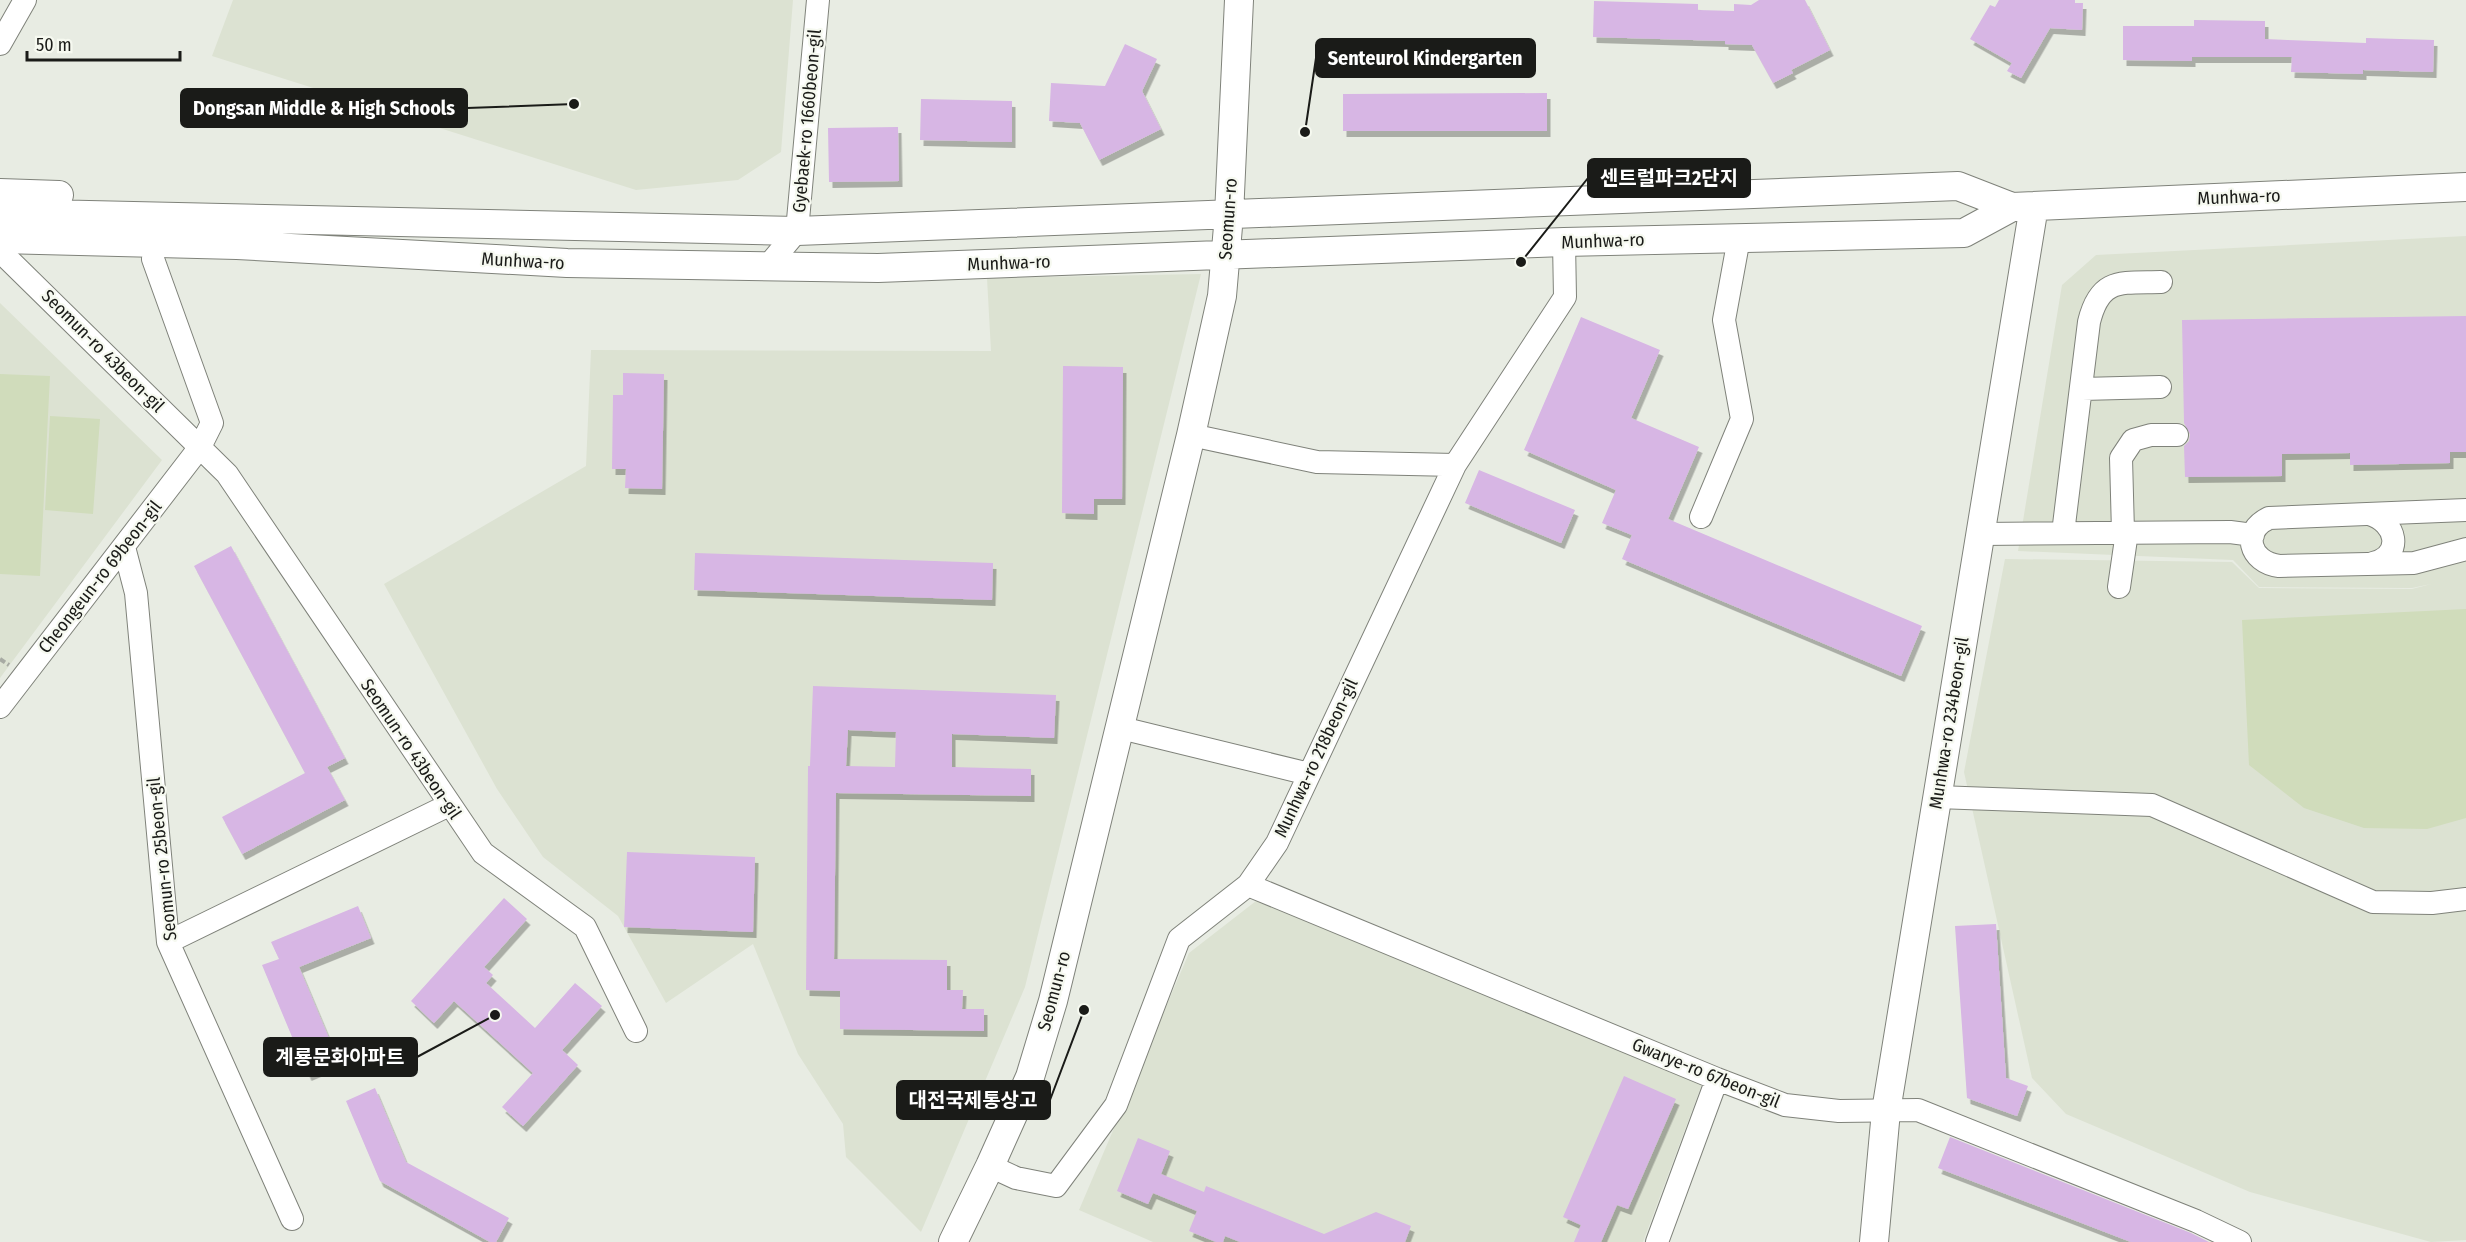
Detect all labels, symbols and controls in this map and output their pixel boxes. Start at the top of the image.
scale bar [27,24,180,62]
street label: Gyebaek-ro 1660beon-gil [788,28,826,214]
text: 50 m [36,34,72,56]
callout: Senteurol Kindergarten [1316,39,1535,77]
text: Senteurol Kindergarten [1328,46,1522,70]
callout: Dongsan Middle & High Schools [181,89,467,127]
text: Dongsan Middle & High Schools [193,96,455,120]
callout: 센트럴파크2단지 [1588,159,1750,197]
text: 센트럴파크2단지 [1600,166,1738,190]
street label: Seomun-ro [1214,177,1242,261]
street label: Munhwa-ro [2197,185,2281,209]
street label: Munhwa-ro [1561,229,1645,253]
street label: Munhwa-ro [481,248,565,274]
street label: Munhwa-ro [967,251,1051,275]
street label: Seomun-ro 43beon-gil [37,285,169,417]
street label: Cheongeun-ro 69beon-gil [34,496,167,658]
street label: Munhwa-ro 234beon-gil [1925,635,1974,811]
street label: Seomun-ro 43beon-gil [356,675,466,824]
street label: Munhwa-ro 218beon-gil [1270,675,1363,841]
street label: Seomun-ro 25beon-gil [142,776,182,942]
street label: Seomun-ro [1033,949,1075,1033]
street label: Gwarye-ro 67beon-gil [1629,1033,1783,1113]
callout: 계룡문화아파트 [264,1038,417,1076]
text: 계룡문화아파트 [276,1045,404,1069]
callout: 대전국제통상고 [897,1081,1050,1119]
text: 대전국제통상고 [909,1088,1037,1112]

